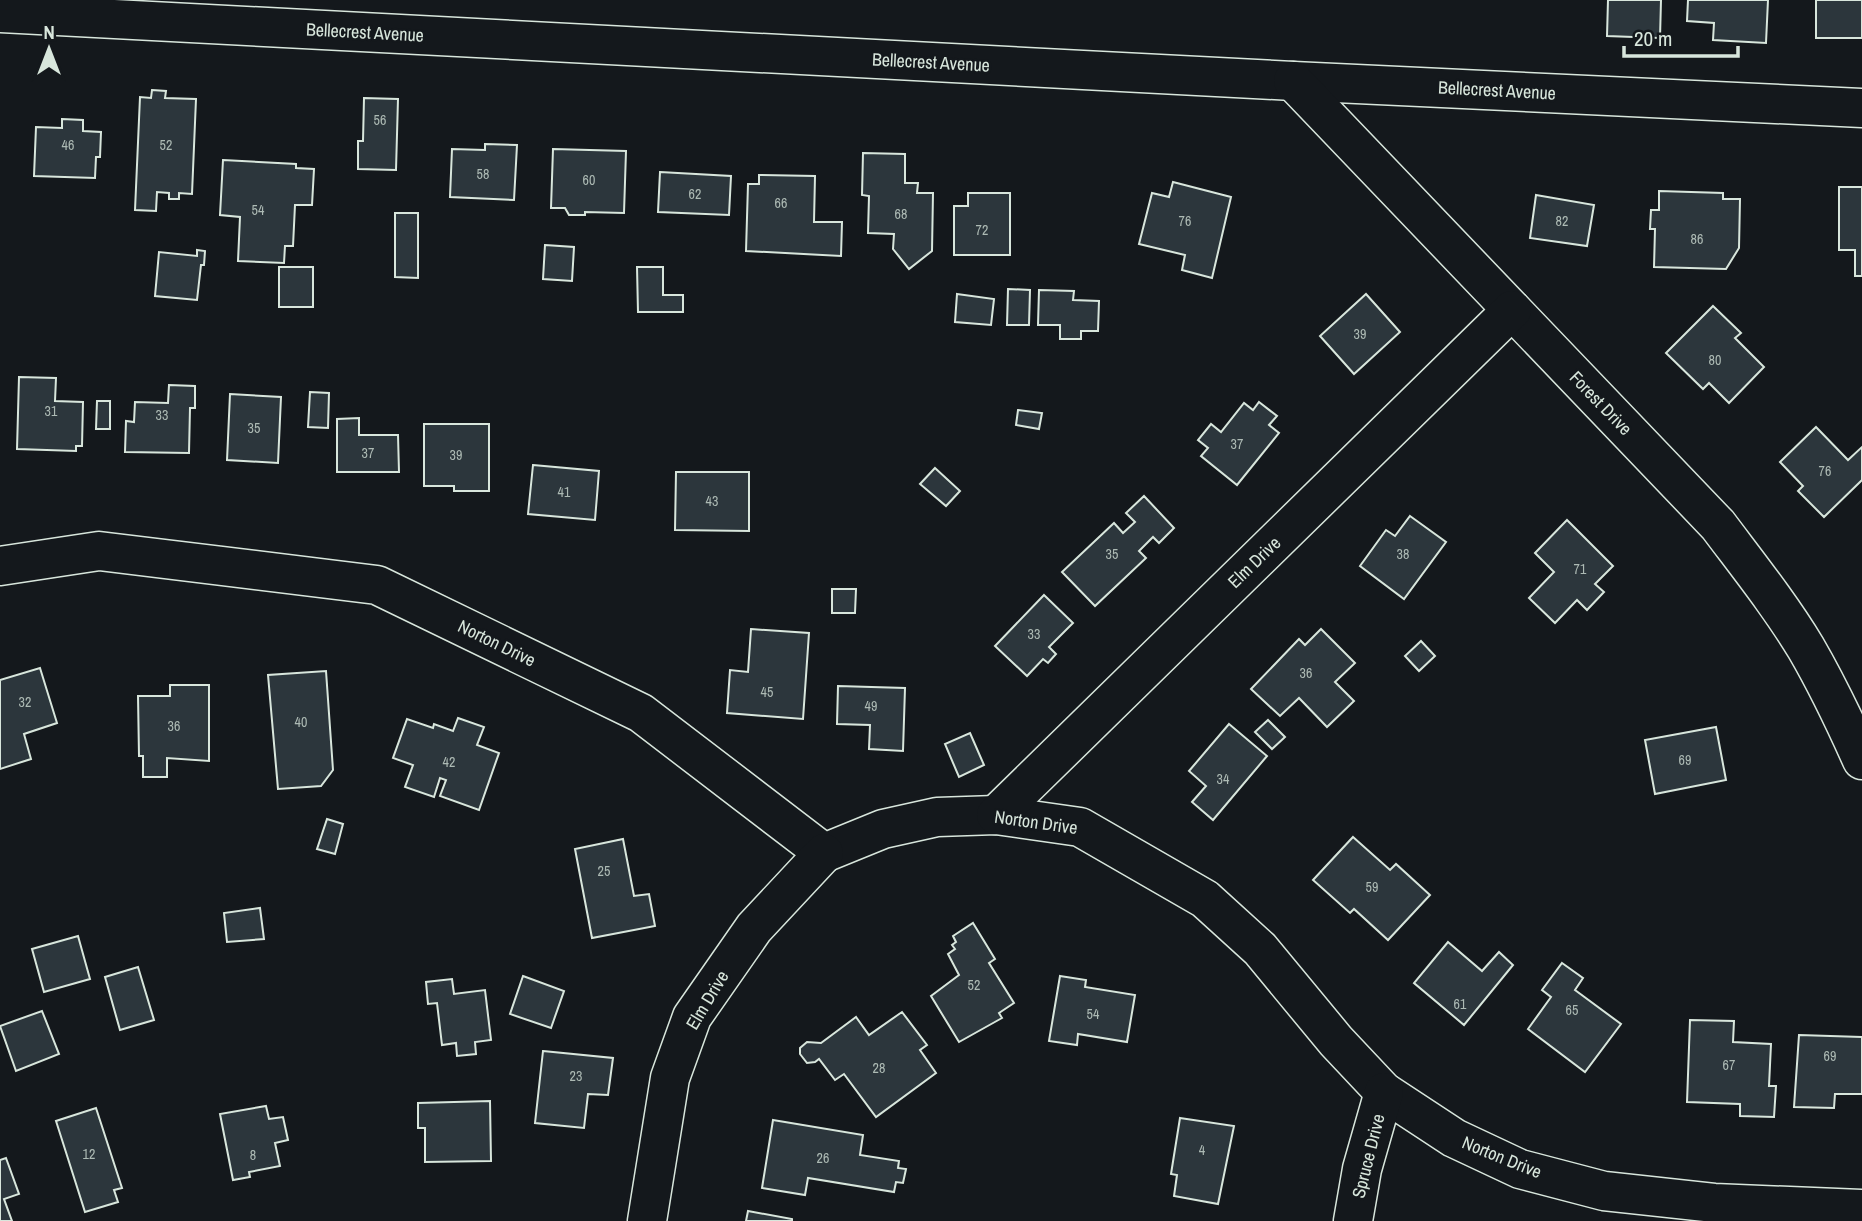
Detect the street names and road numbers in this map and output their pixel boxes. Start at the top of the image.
street label: Bellecrest Avenue [305,16,425,48]
street label: Bellecrest Avenue [871,46,991,78]
street label: Bellecrest Avenue [1437,74,1557,106]
street label: Forest Drive [1564,365,1638,441]
street label: Elm Drive [1222,531,1286,593]
street label: Norton Drive [454,613,540,673]
street label: Norton Drive [993,804,1079,840]
street label: Elm Drive [680,966,734,1034]
street label: Spruce Drive [1345,1111,1391,1201]
street label: Norton Drive [1459,1130,1545,1184]

